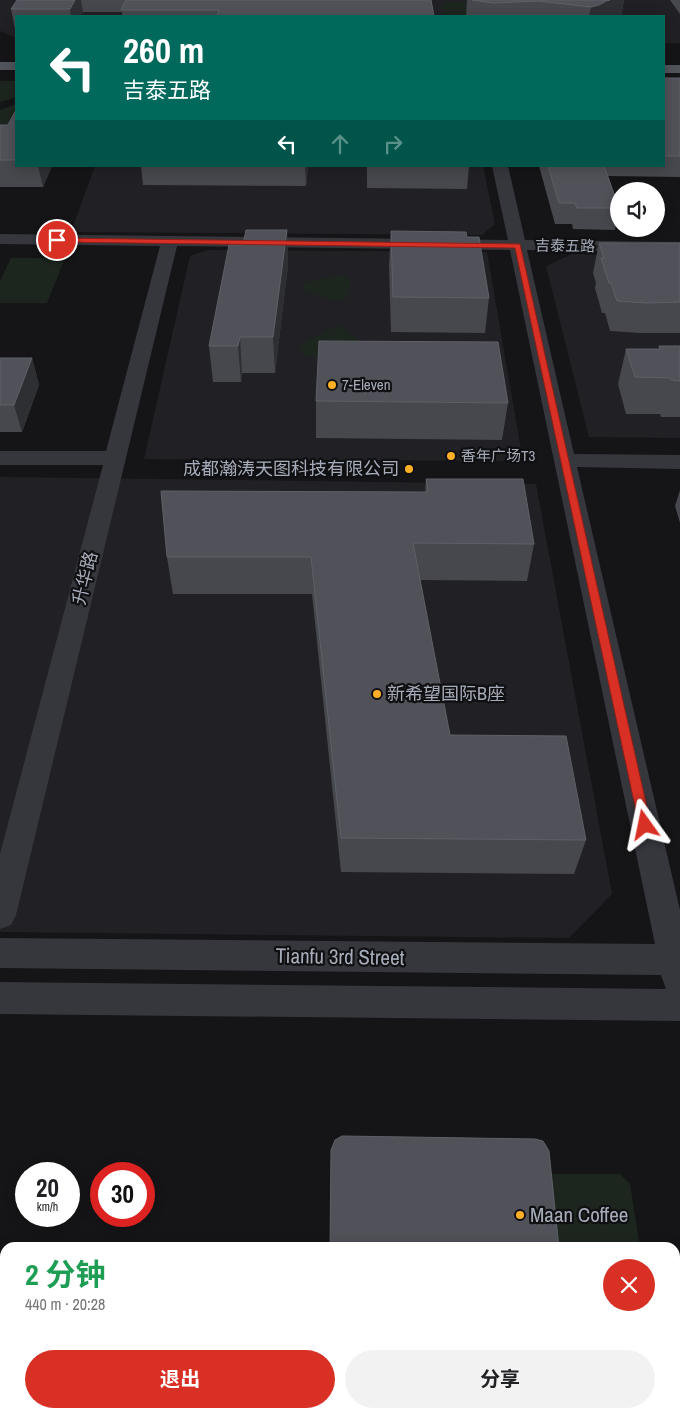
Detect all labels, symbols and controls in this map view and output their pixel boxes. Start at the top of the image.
text: 260 m [123,27,204,74]
icon: left [40,35,105,100]
text: 吉泰五路 [123,75,211,105]
icon: left [273,130,301,158]
icon: ahead [326,130,354,158]
icon: right [379,130,407,158]
map controls [610,182,665,237]
button: sound [610,182,665,237]
pin [36,219,78,261]
icon: arrive [43,226,71,254]
street label: 吉泰五路 [535,234,595,257]
place label: 7-Eleven [342,374,391,395]
marker: 7-Eleven [326,379,338,391]
place label: 香年广场T3 [461,445,536,466]
marker: 香年广场T3 [445,450,457,462]
place label: 成都瀚涛天图科技有限公司 [183,456,399,481]
marker: 成都瀚涛天图科技有限公司 [403,463,415,475]
street label: 升华路 [66,549,103,607]
place label: 新希望国际B座 [387,681,505,706]
marker: 新希望国际B座 [371,688,383,700]
position arrow [618,798,670,850]
street label: Tianfu 3rd Street [275,941,405,972]
speed limit sign: 30 [90,1162,155,1227]
text: 20 [36,1171,59,1205]
text: km/h [37,1199,58,1215]
place label: Maan Coffee [530,1200,628,1229]
marker: Maan Coffee [514,1209,526,1221]
text: 2 分钟 [25,1254,106,1294]
button: close [603,1259,655,1311]
text: 440 m · 20:28 [25,1293,105,1315]
button: 退出 [25,1350,335,1408]
button: 分享 [345,1350,655,1408]

